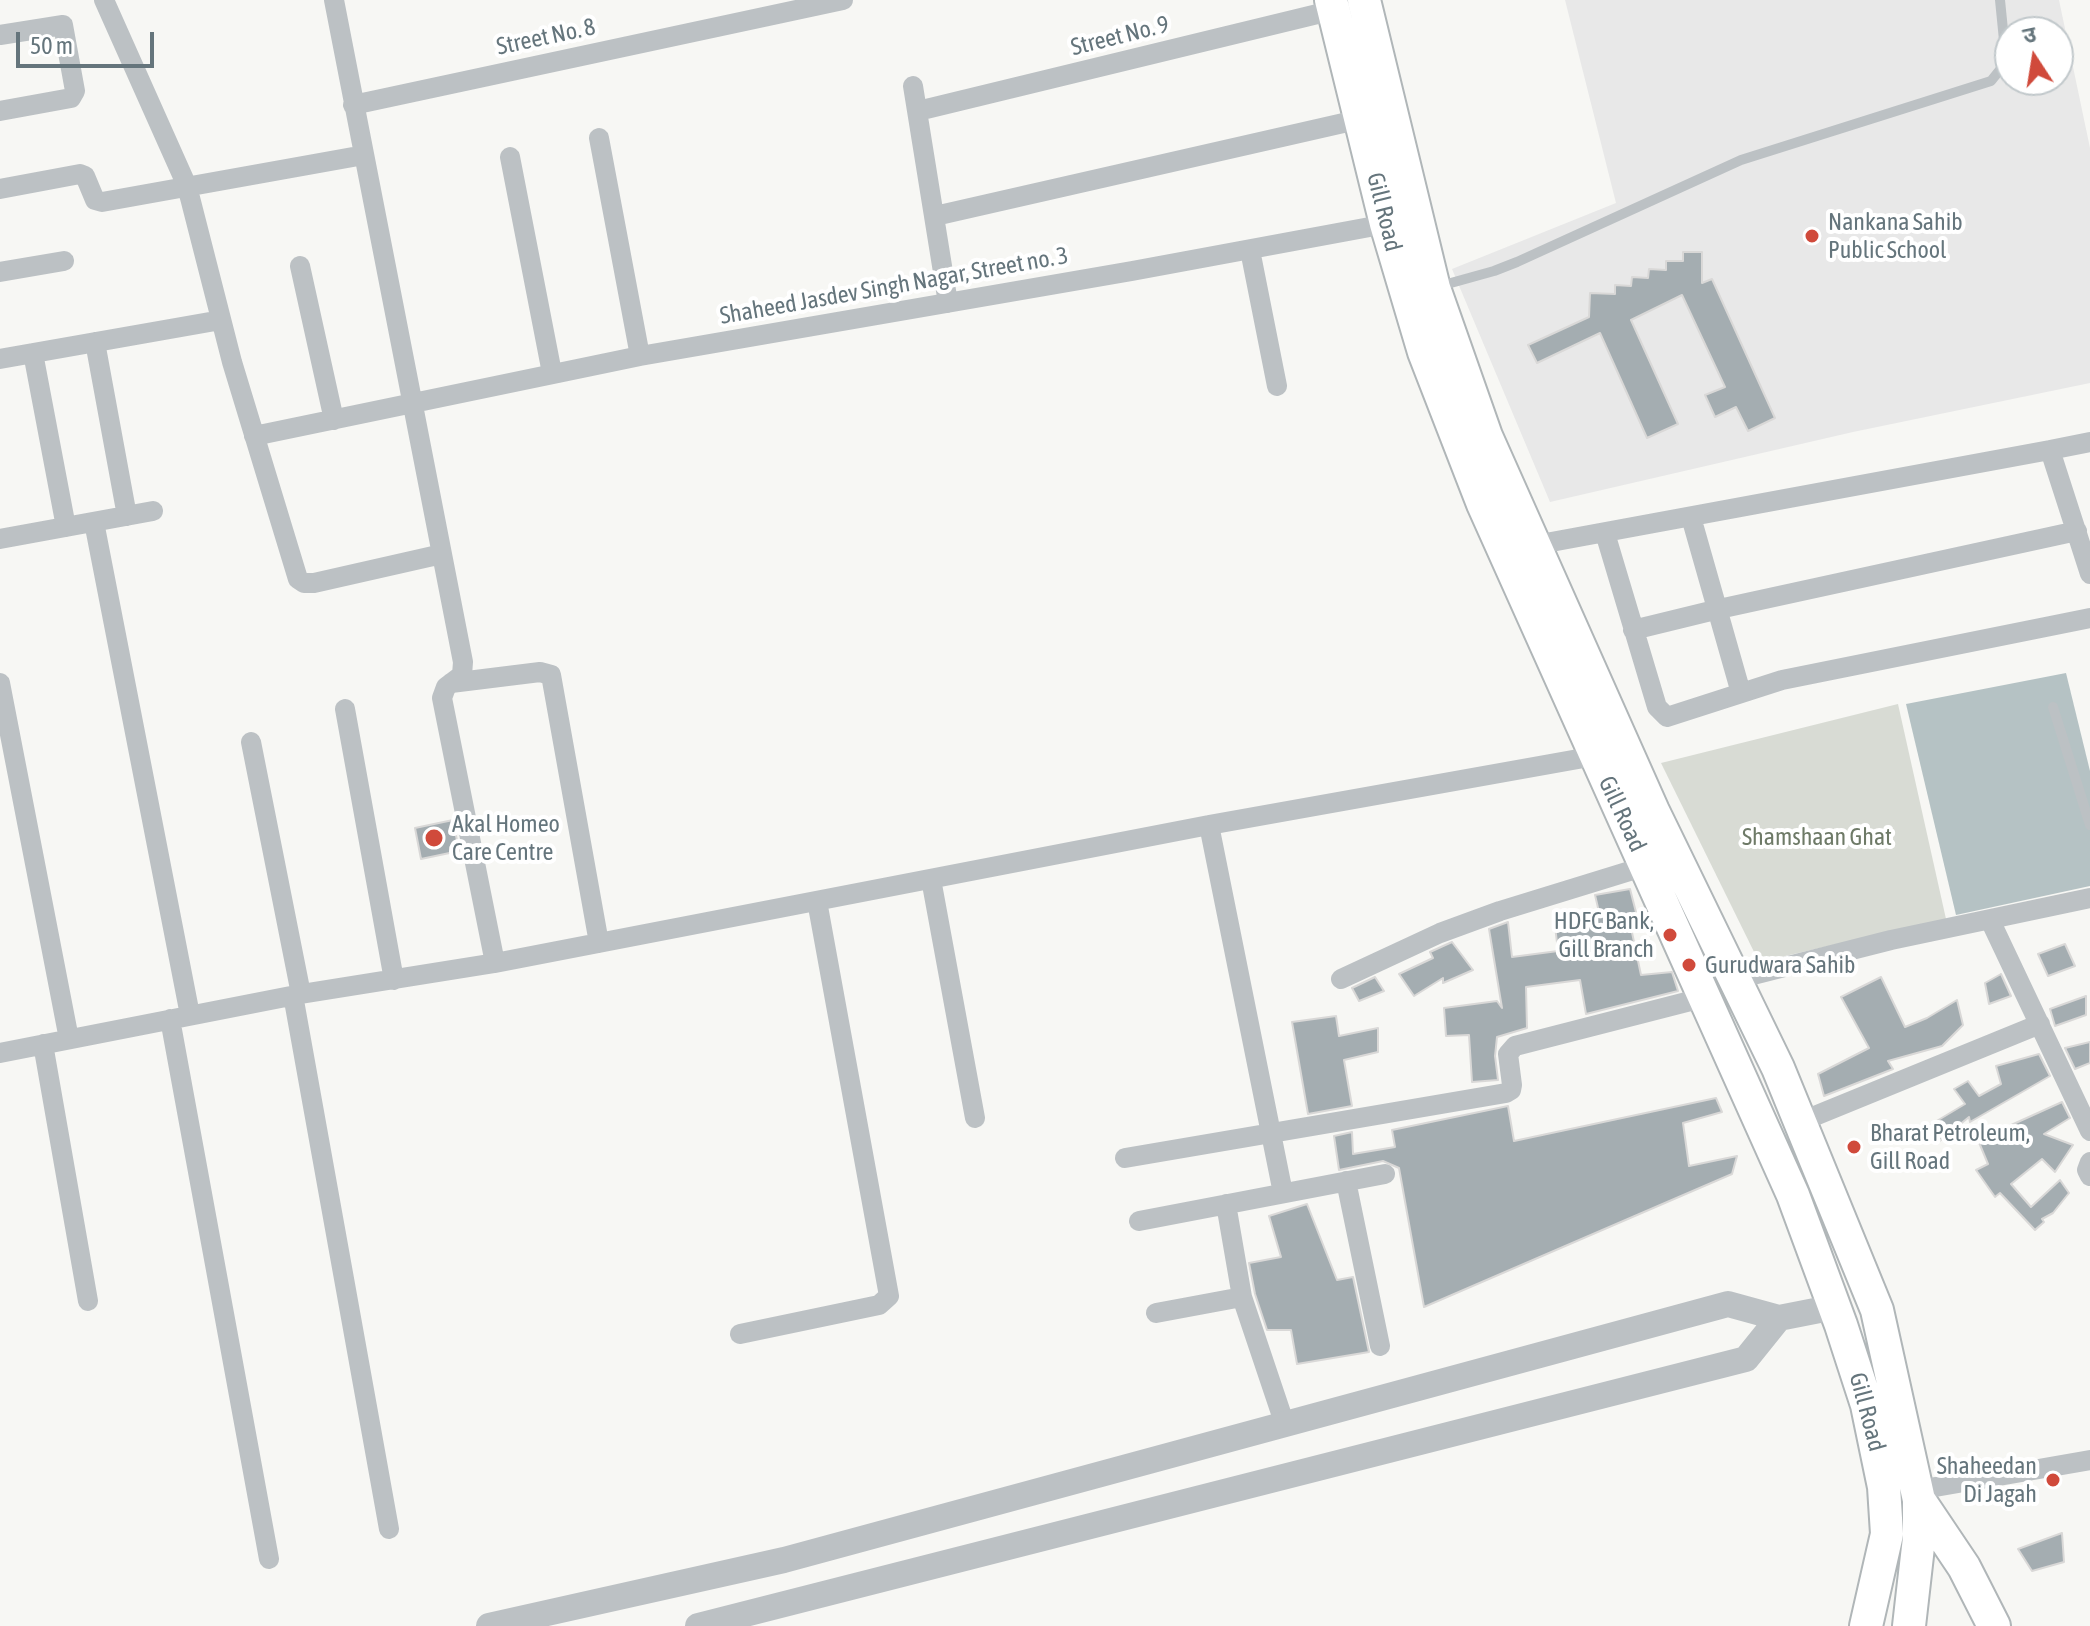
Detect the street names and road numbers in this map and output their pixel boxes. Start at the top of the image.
street label: Street No. 9 [1068,10,1172,62]
street label: Street No. 8 [494,12,598,62]
street label: Gill Road [1360,170,1408,254]
street label: Shaheed Jasdev Singh Nagar, Street no. 3 [718,241,1070,331]
street label: Gill Road [1592,772,1652,856]
street label: Gill Road [1843,1370,1891,1454]

